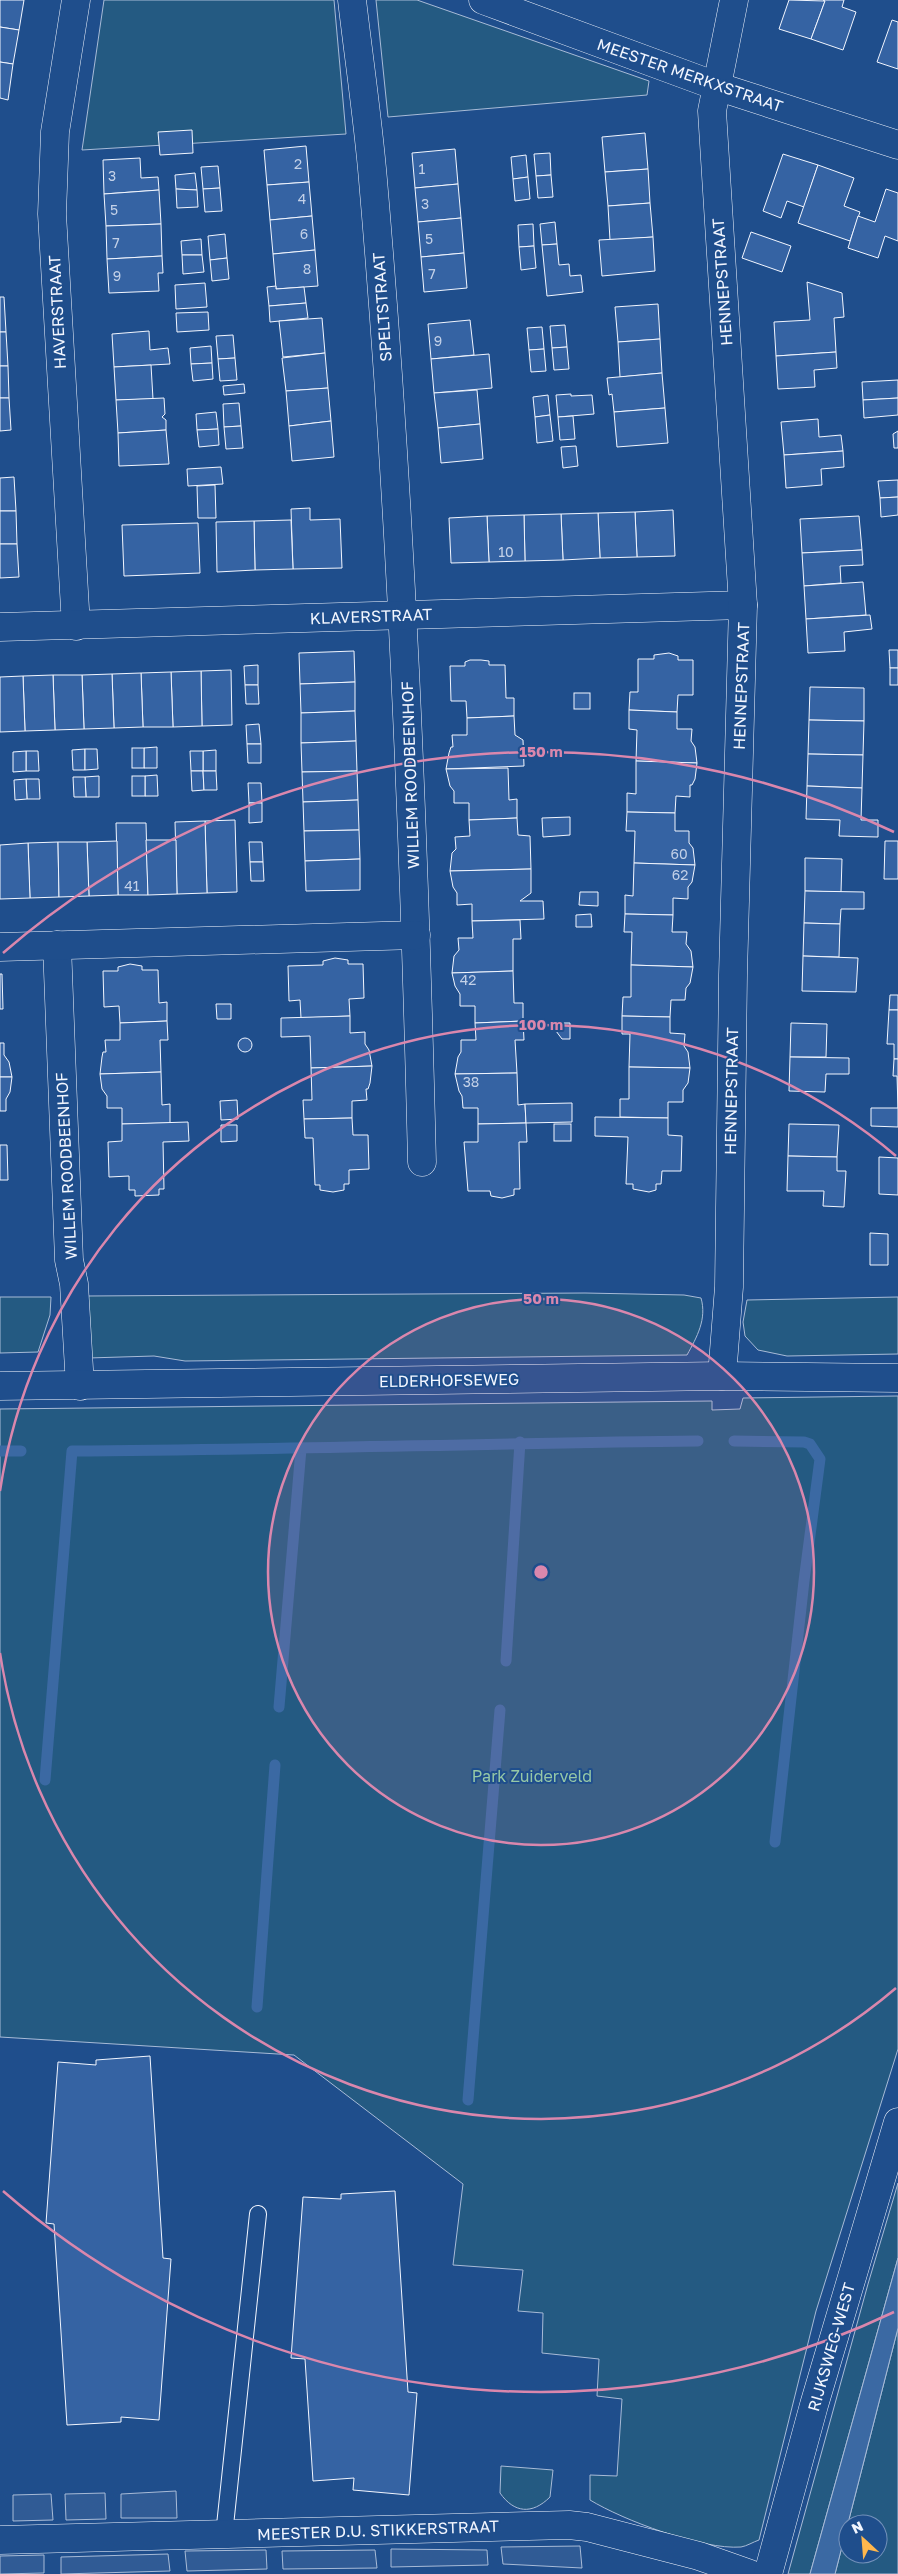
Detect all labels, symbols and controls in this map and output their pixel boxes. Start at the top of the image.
street label: MEESTER MERKXSTRAAT [595,34,786,116]
house number: 2 [294,155,302,172]
house number: 1 [419,160,426,177]
house number: 3 [108,167,116,184]
house number: 4 [298,190,306,207]
house number: 3 [421,195,429,212]
house number: 5 [110,201,118,218]
street label: HENNEPSTRAAT [708,218,736,346]
house number: 6 [300,225,308,242]
house number: 5 [425,230,433,247]
house number: 7 [112,234,120,251]
street label: SPELTSTRAAT [368,252,396,362]
street label: HAVERSTRAAT [44,254,70,369]
house number: 8 [303,260,311,277]
house number: 7 [428,265,436,282]
house number: 9 [113,267,121,284]
house number: 9 [434,332,442,349]
house number: 10 [498,543,514,560]
street label: KLAVERSTRAAT [309,604,433,628]
street label: HENNEPSTRAAT [729,622,753,750]
street label: WILLEM ROODBEENHOF [397,681,423,869]
text: 150 m [519,742,563,760]
house number: 60 [670,845,688,862]
house number: 62 [672,866,688,883]
house number: 41 [124,877,140,894]
house number: 42 [460,971,476,988]
text: 100 m [519,1015,563,1033]
street label: HENNEPSTRAAT [720,1027,742,1155]
street label: WILLEM ROODBEENHOF [51,1072,81,1260]
house number: 38 [463,1073,479,1090]
text: 50 m [523,1289,559,1307]
street label: ELDERHOFSEWEG [379,1369,519,1391]
centre of rings [532,1563,550,1581]
park label: Park Zuiderveld [472,1766,592,1786]
street label: RIJKSWEG-WEST [803,2280,859,2414]
north arrow [838,2514,888,2564]
street label: MEESTER D.U. STIKKERSTRAAT [257,2516,499,2544]
text: N [849,2517,866,2537]

